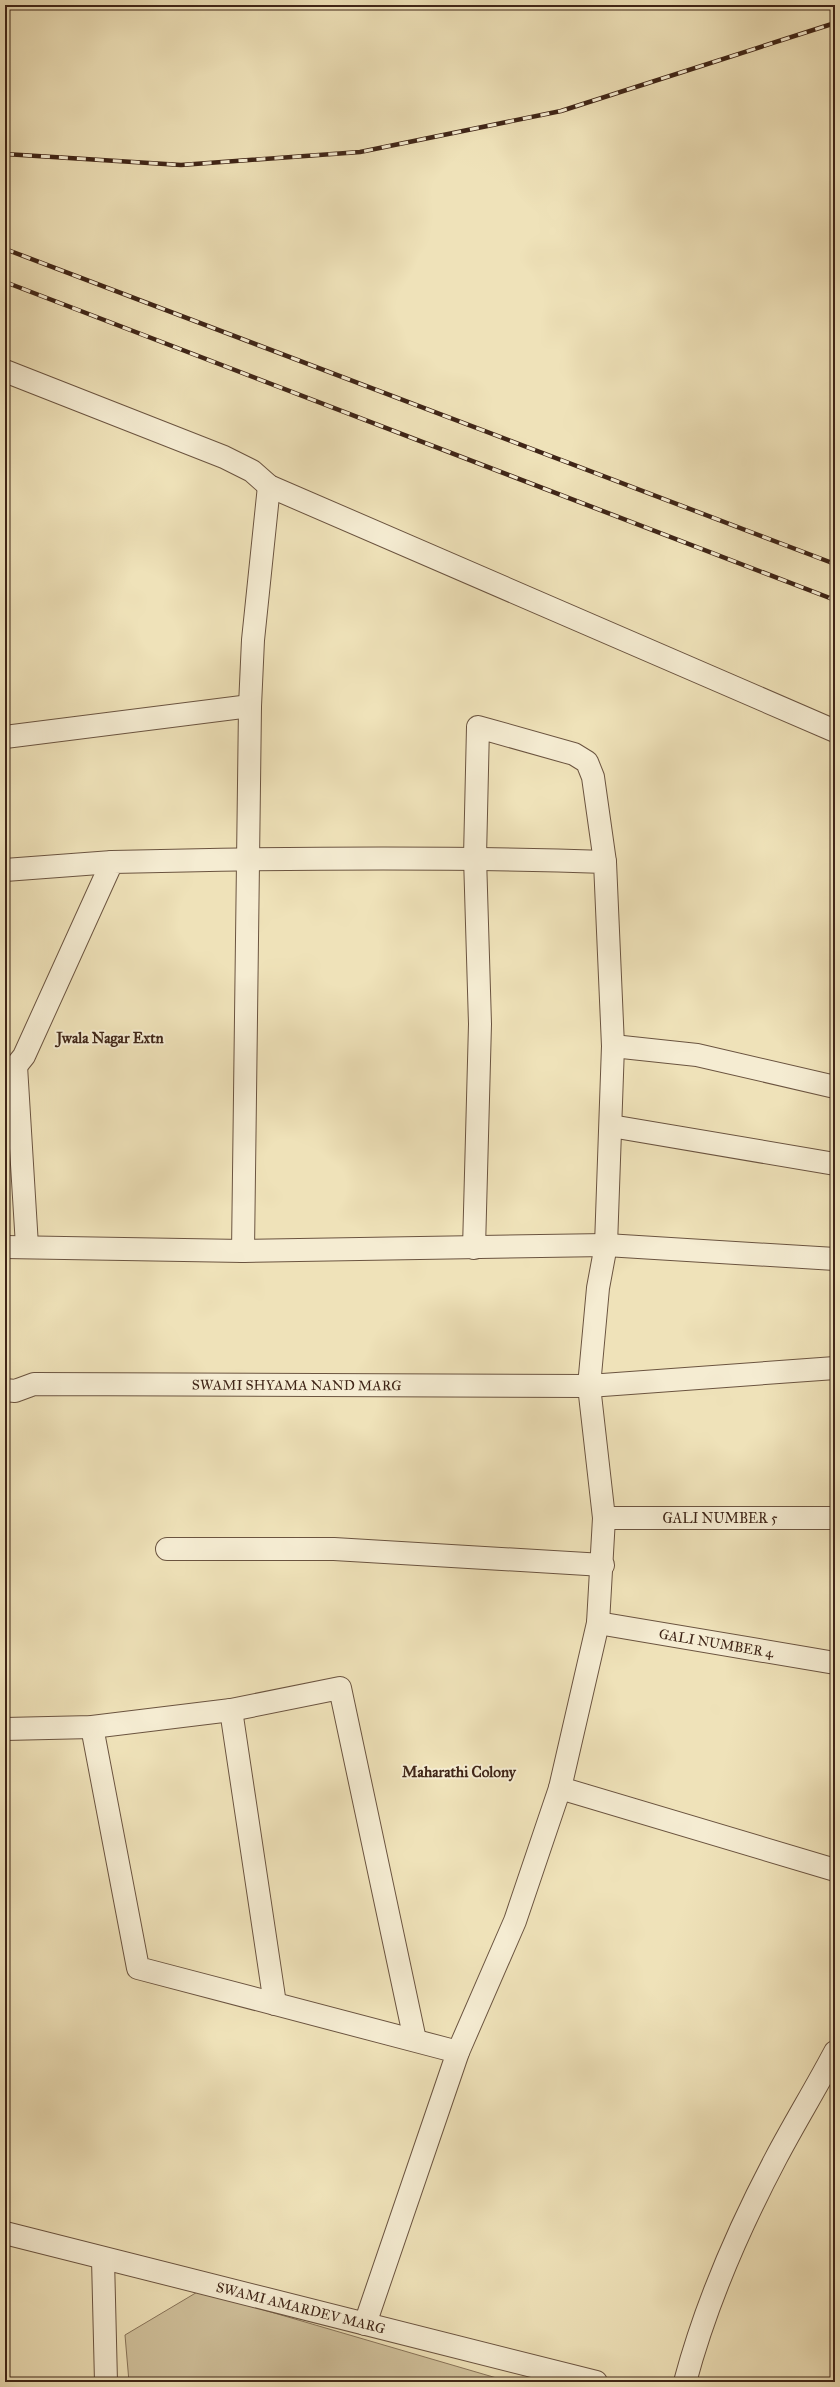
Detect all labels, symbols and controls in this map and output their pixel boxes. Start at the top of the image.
district label: Jwala Nagar Extn [54,1029,164,1048]
street label: SWAMI SHYAMA NAND MARG [192,1376,402,1394]
street label: GALI NUMBER 5 [663,1510,778,1527]
street label: GALI NUMBER 4 [658,1625,776,1661]
district label: Maharathi Colony [402,1763,517,1782]
street label: SWAMI AMARDEV MARG [214,2278,387,2337]

